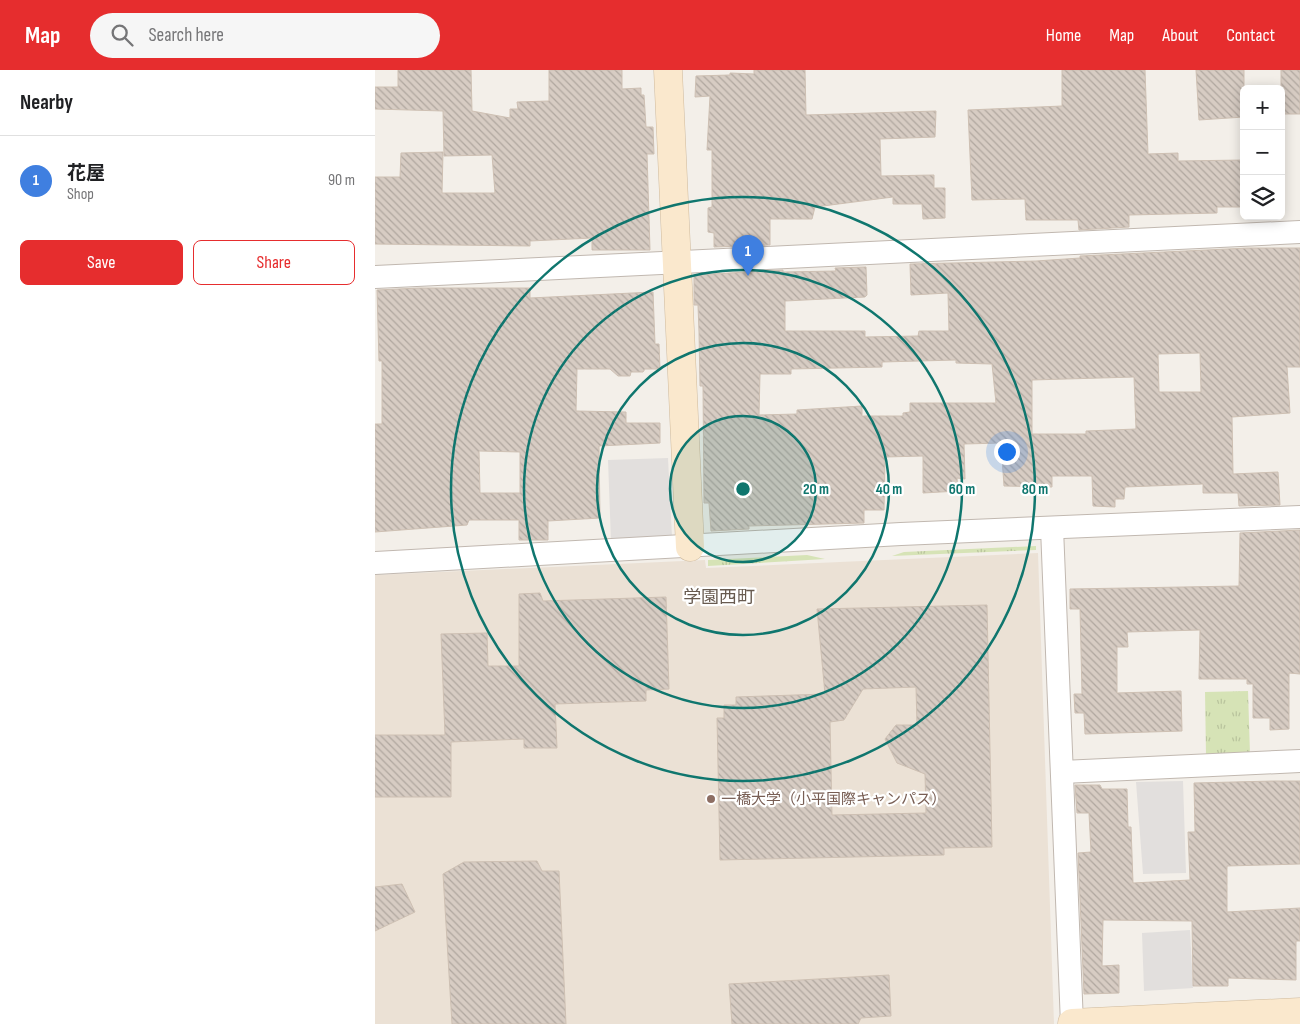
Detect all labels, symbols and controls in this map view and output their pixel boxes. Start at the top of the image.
search box [90,13,440,58]
text: Map [25,21,60,50]
icon: search [108,21,136,49]
text: Search here [148,24,224,47]
text: Home [1046,25,1081,46]
text: Map [1109,25,1134,46]
text: About [1162,25,1198,46]
text: Contact [1226,25,1275,46]
map controls [1240,85,1285,220]
button: + [1240,85,1285,130]
text: Nearby [20,90,73,115]
button: − [1240,130,1285,175]
text: 花屋 [67,162,105,185]
text: 1 [33,171,39,190]
text: 90 m [328,171,355,190]
button: layers [1240,175,1285,220]
text: Shop [67,185,94,204]
pin: 1 [732,235,764,276]
button: Save [20,240,183,285]
button: Share [193,240,355,285]
your location [994,439,1020,465]
centre of rings [734,480,752,498]
text: 20 m [803,480,829,499]
text: 40 m [876,480,902,499]
text: 60 m [949,480,975,499]
text: 80 m [1022,480,1048,499]
district label: 学園西町 [683,587,755,608]
place label: 一橋大学（小平国際キャンパス） [721,790,946,809]
marker: 一橋大学（小平国際キャンパス） [705,793,717,805]

